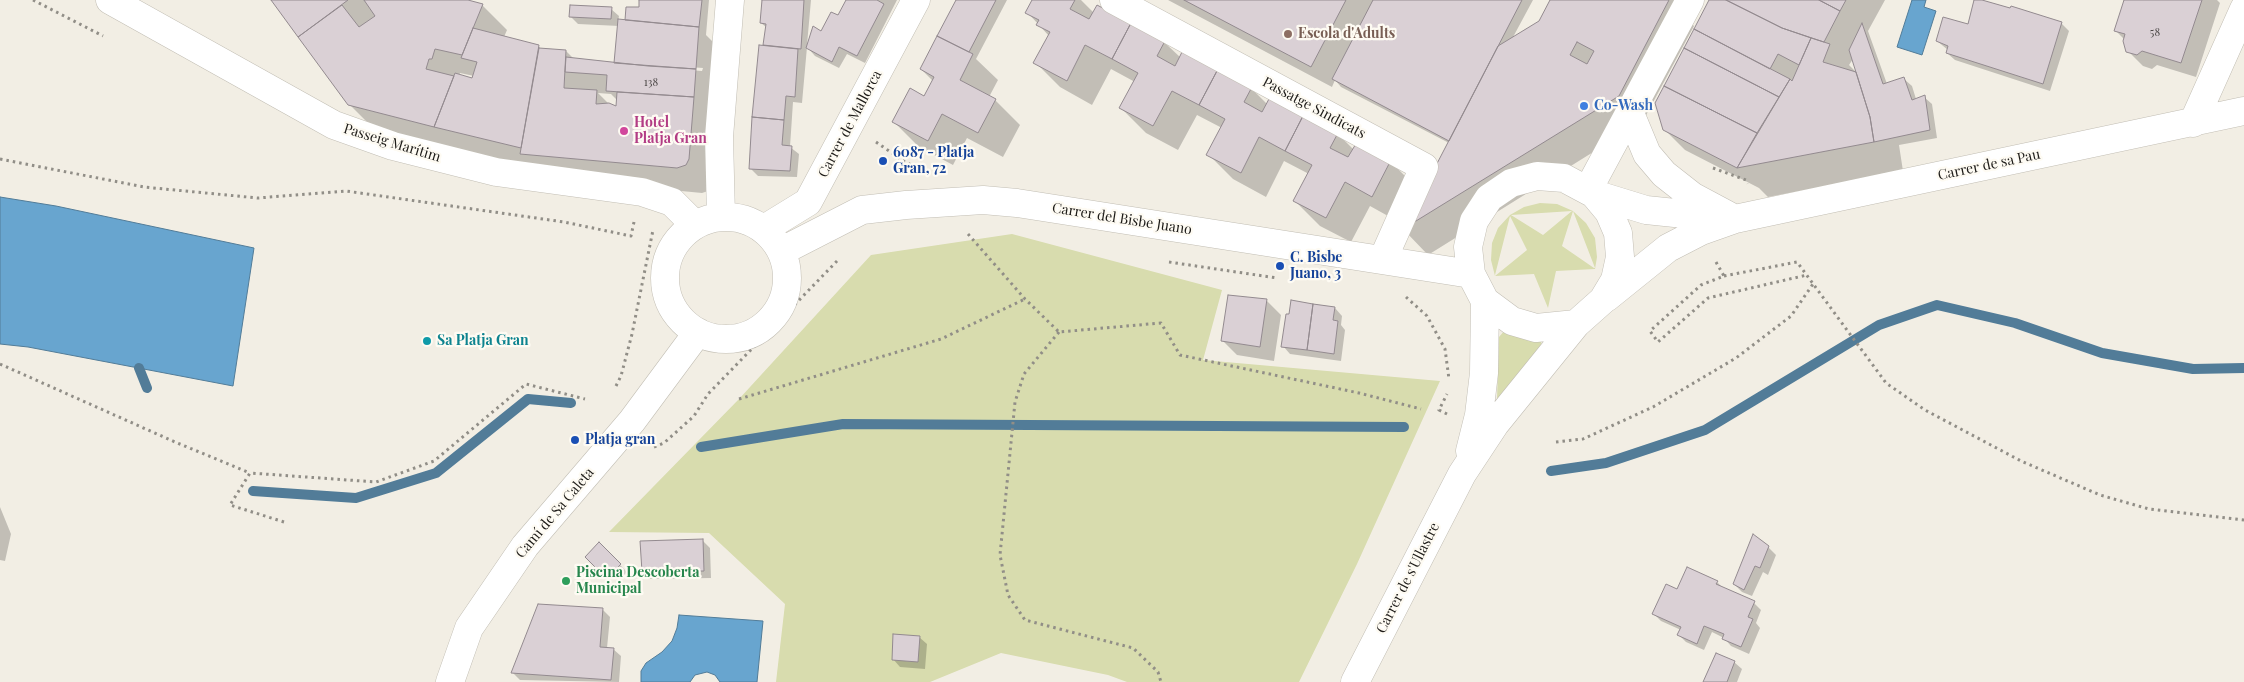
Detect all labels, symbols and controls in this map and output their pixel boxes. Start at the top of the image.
place label: Escola d'Adults [1298,26,1395,42]
house number: 58 [2150,26,2160,40]
marker: Escola d'Adults [1282,28,1294,40]
street label: Carrer de Mallorca [815,68,885,180]
street label: Passatge Sindicats [1260,74,1368,142]
house number: 138 [644,76,658,90]
place label: Co-Wash [1594,98,1653,114]
marker: Co-Wash [1578,100,1590,112]
place label: Hotel Platja Gran [634,115,707,148]
street label: Passeig Marítim [341,120,443,166]
marker: Hotel Platja Gran [618,125,630,137]
place label: 6087 - Platja Gran, 72 [893,145,974,178]
street label: Carrer de sa Pau [1936,146,2042,184]
marker: 6087 - Platja Gran, 72 [877,155,889,167]
street label: Carrer del Bisbe Juano [1051,200,1193,238]
place label: C. Bisbe Juano, 3 [1290,250,1342,282]
marker: C. Bisbe Juano, 3 [1274,260,1286,272]
place label: Sa Platja Gran [437,333,529,349]
marker: Sa Platja Gran [421,335,433,347]
place label: Platja gran [585,432,655,448]
marker: Platja gran [569,434,581,446]
street label: Camí de Sa Caleta [512,464,598,562]
street label: Carrer de s'Ullastre [1373,520,1443,636]
place label: Piscina Descoberta Municipal [576,565,699,598]
marker: Piscina Descoberta Municipal [560,575,572,587]

